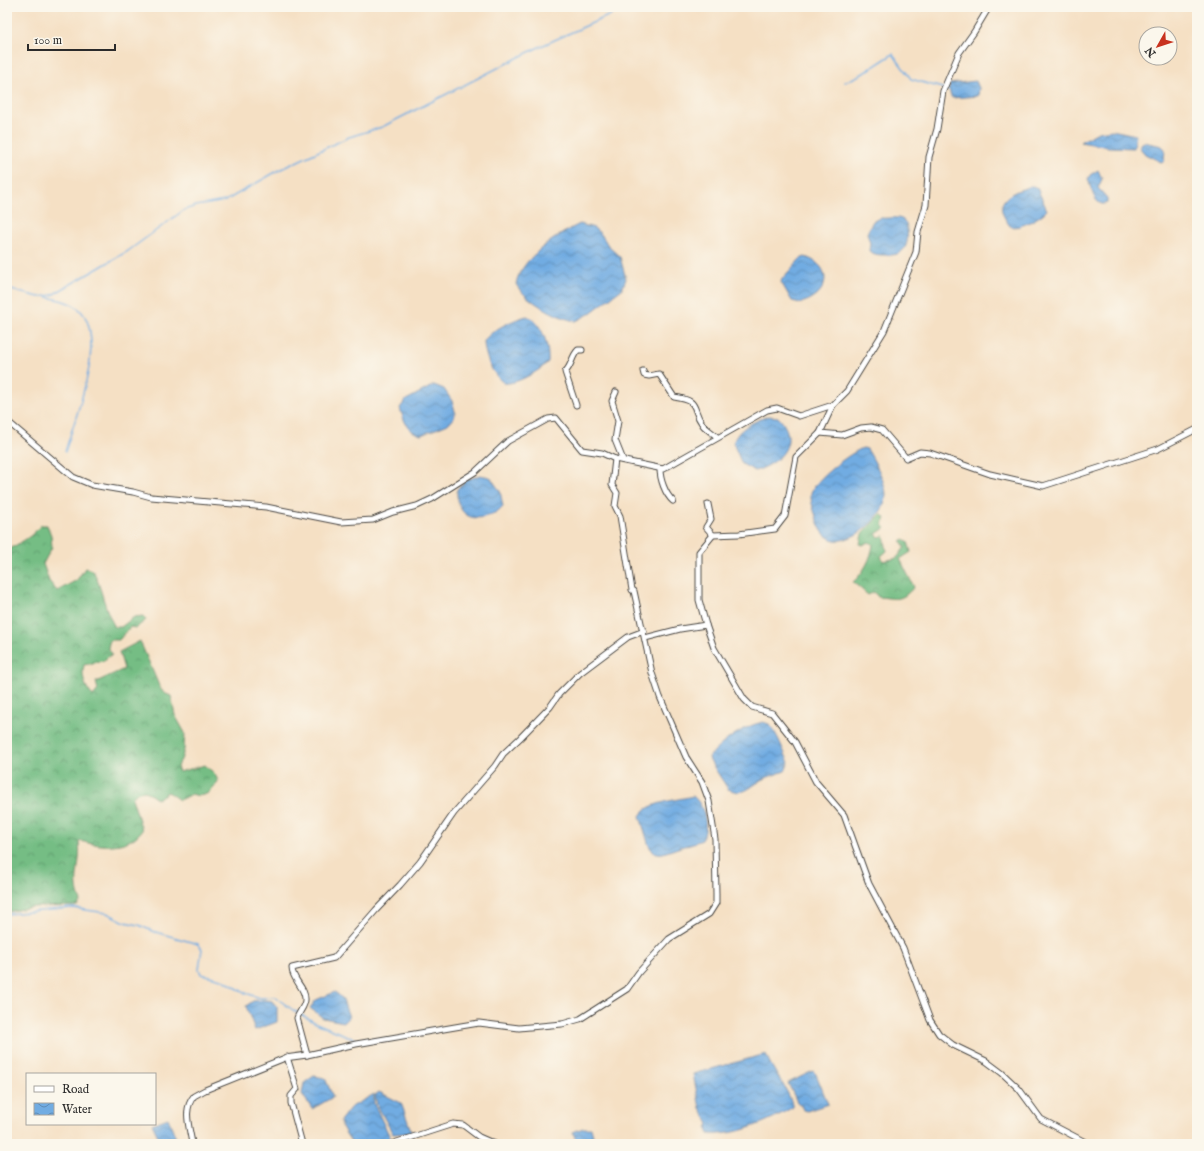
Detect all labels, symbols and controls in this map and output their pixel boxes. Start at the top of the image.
scale bar [28,26,115,52]
north arrow [1138,26,1178,66]
text: 100 m [34,33,62,48]
text: N [1142,43,1160,61]
legend [26,1073,156,1125]
text: Road [62,1082,90,1097]
text: Water [62,1102,93,1117]

